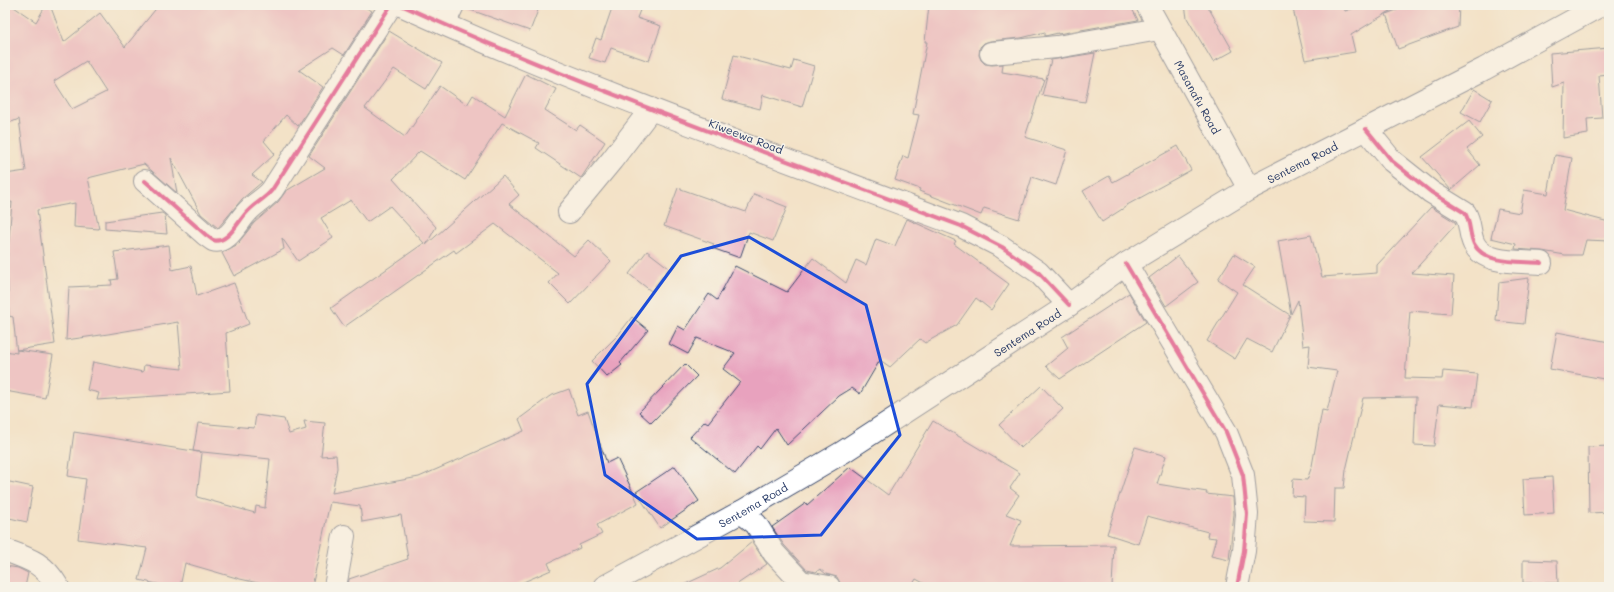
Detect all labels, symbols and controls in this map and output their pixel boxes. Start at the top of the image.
street label: Masanafu Road [1171,57,1224,136]
street label: Kiweewa Road [707,115,785,157]
street label: Sentema Road [1264,138,1340,186]
street label: Sentema Road [990,305,1064,360]
street label: Sentema Road [716,479,790,531]

